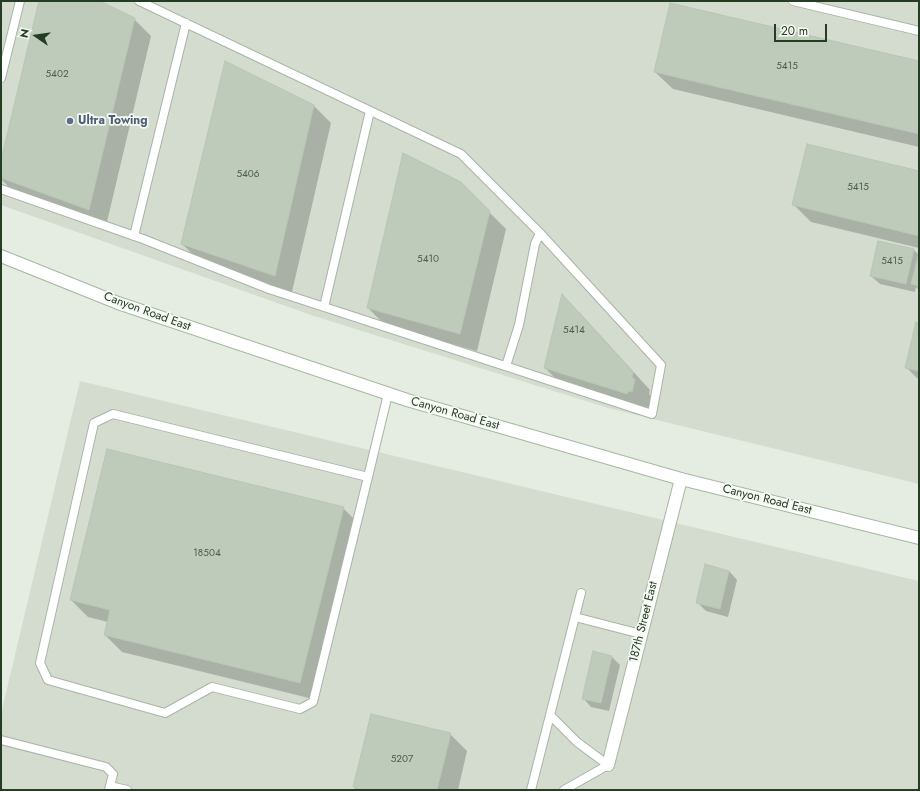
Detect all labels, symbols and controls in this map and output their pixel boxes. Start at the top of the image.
north arrow [16,16,56,56]
scale bar [776,16,829,42]
text: 20 m [781,22,808,40]
text: N [16,27,33,39]
house number: 5415 [776,61,798,73]
house number: 5402 [45,69,69,81]
place label: Ultra Towing [78,114,148,128]
marker: Ultra Towing [65,116,75,126]
house number: 5406 [236,169,260,181]
house number: 5415 [847,182,869,194]
house number: 5410 [417,254,439,266]
house number: 5415 [881,256,903,268]
street label: Canyon Road East [102,290,192,334]
house number: 5414 [563,325,585,337]
street label: Canyon Road East [409,394,501,434]
street label: Canyon Road East [721,482,813,518]
house number: 18504 [193,548,221,560]
street label: 187th Street East [627,580,661,664]
house number: 5207 [391,754,413,766]

